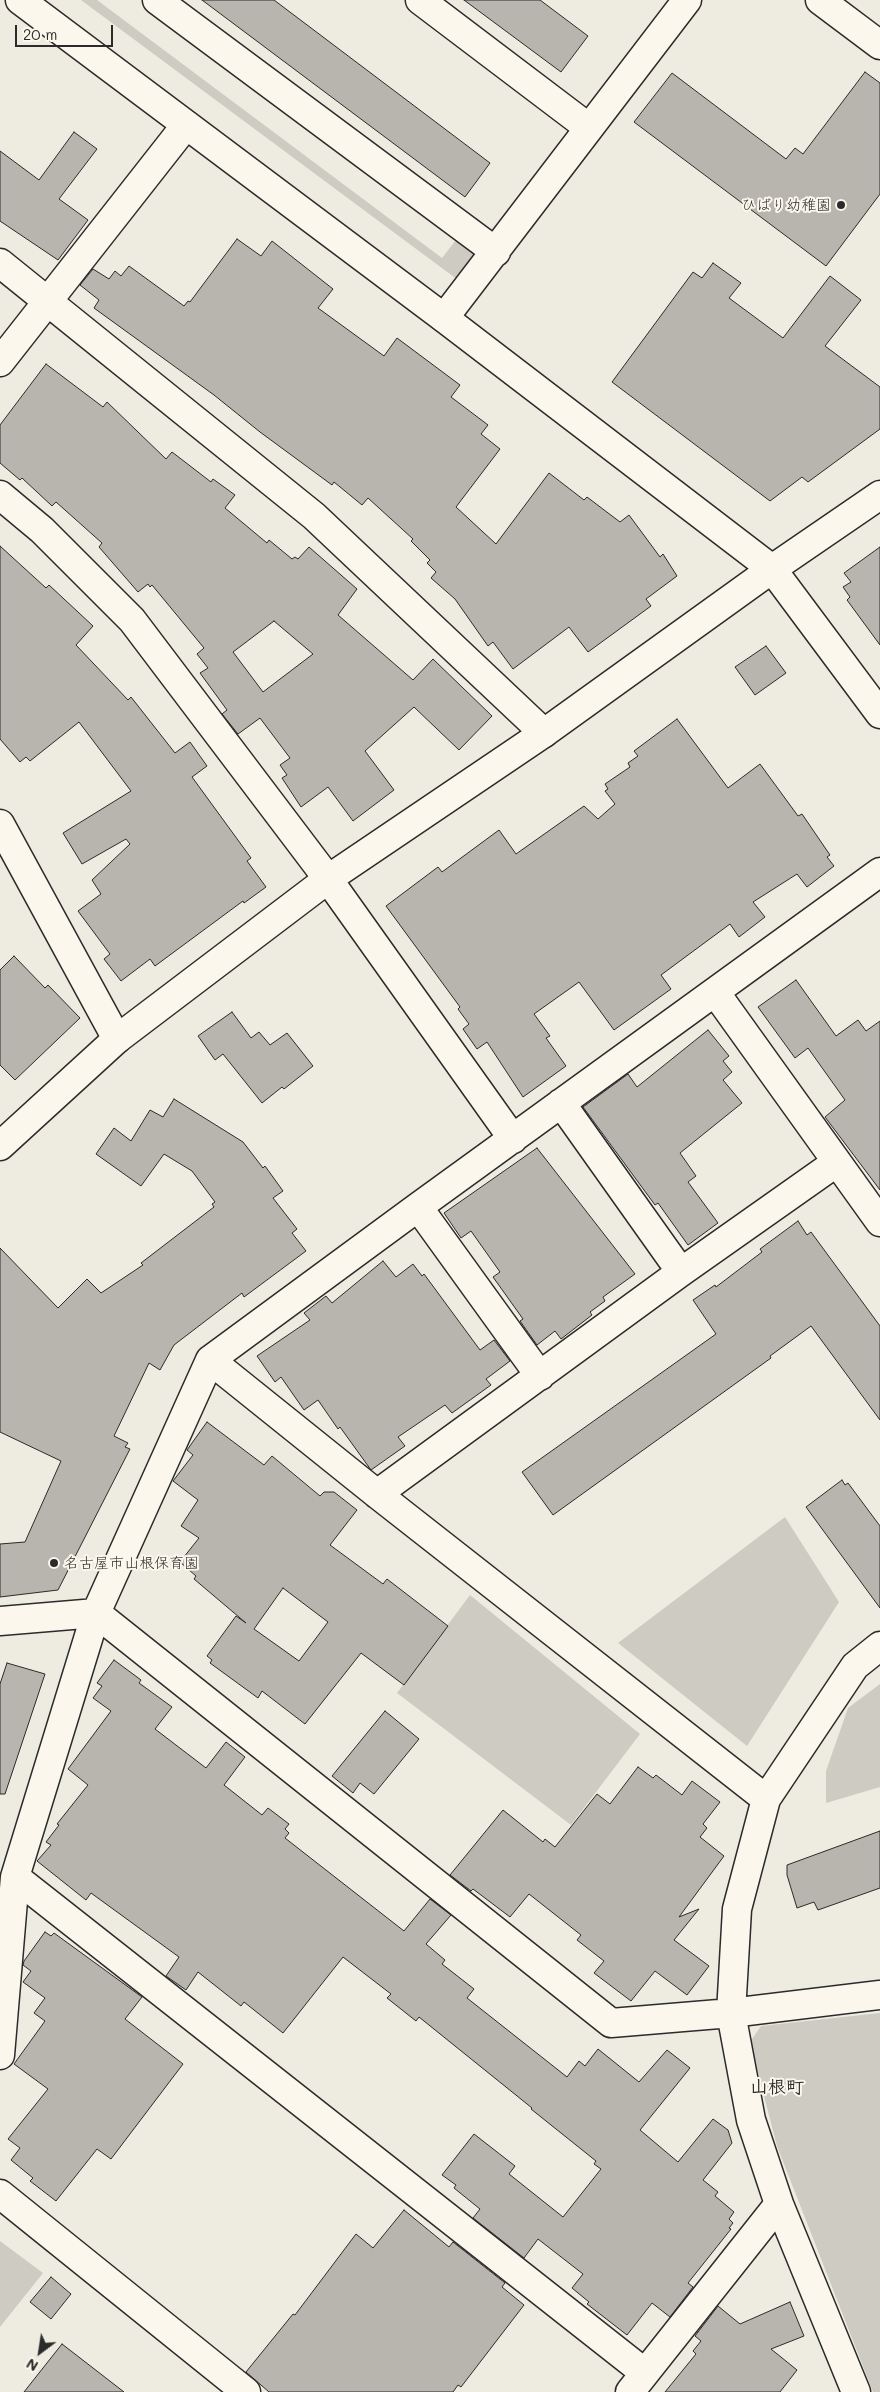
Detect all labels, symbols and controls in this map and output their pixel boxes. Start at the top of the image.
scale bar [18,15,115,47]
text: 20 m [23,24,57,44]
place label: ひばり幼稚園 [741,196,831,214]
marker: ひばり幼稚園 [835,199,847,211]
place label: 名古屋市山根保育園 [64,1554,199,1572]
marker: 名古屋市山根保育園 [48,1557,60,1569]
district label: 山根町 [750,2076,804,2098]
north arrow [15,2327,65,2377]
text: N [23,2354,41,2376]

